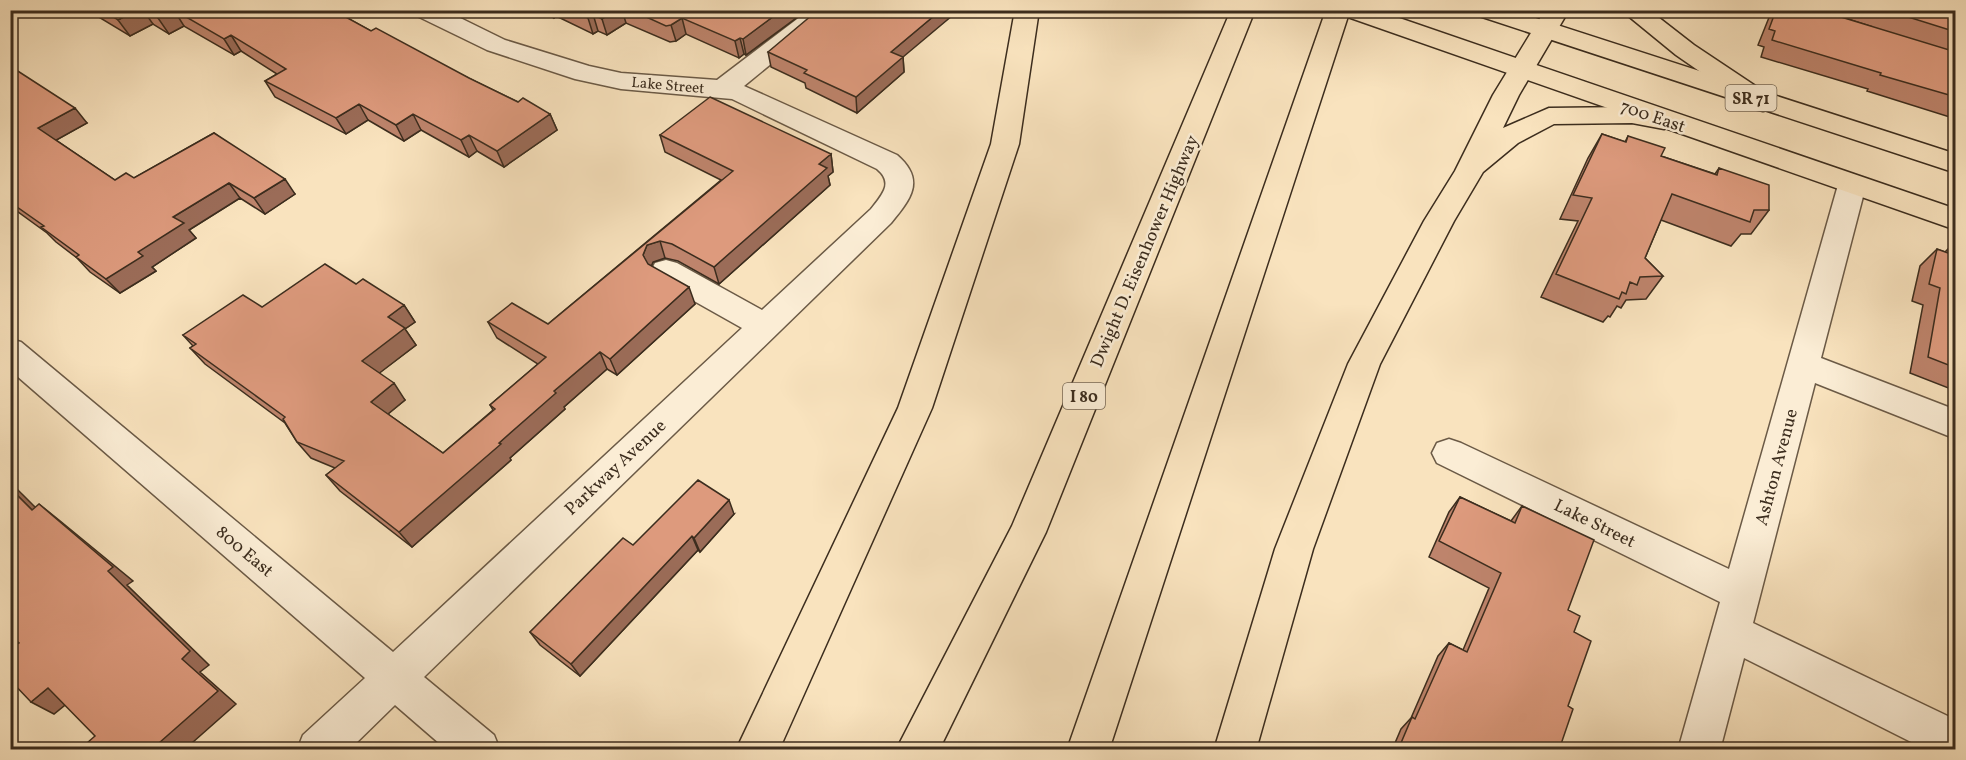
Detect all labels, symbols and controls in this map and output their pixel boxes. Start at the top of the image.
street label: Lake Street [630,73,705,100]
road number: SR 71 [1726,85,1776,111]
street label: 700 East [1617,95,1688,140]
street label: Dwight D. Eisenhower Highway [1085,131,1206,372]
road number: I 80 [1063,383,1105,409]
street label: Ashton Avenue [1750,406,1805,529]
street label: Parkway Avenue [560,414,672,522]
street label: Lake Street [1549,494,1639,555]
street label: 800 East [210,521,278,584]

